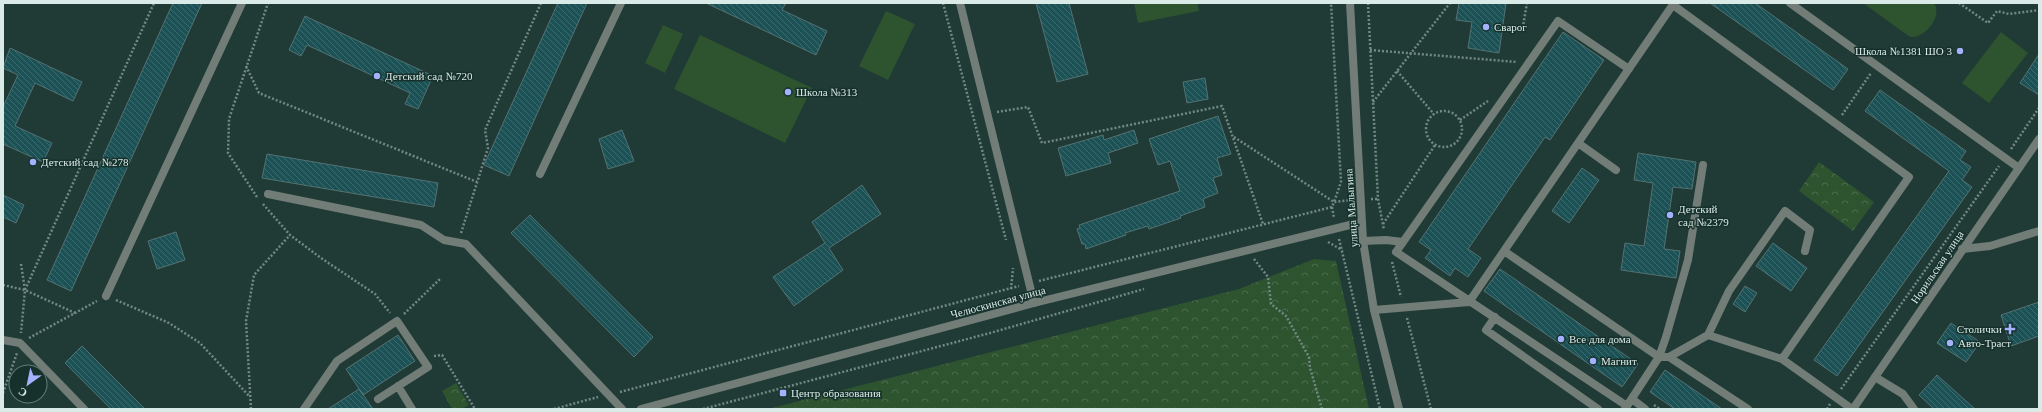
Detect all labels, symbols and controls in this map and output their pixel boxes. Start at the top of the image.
place label: Сварог [1494,21,1527,33]
marker: Сварог [1481,22,1491,32]
place label: Школа №1381 ШО 3 [1855,45,1952,57]
marker: Школа №1381 ШО 3 [1955,46,1965,56]
place label: Детский сад №720 [385,70,473,82]
marker: Детский сад №720 [372,71,382,81]
place label: Школа №313 [796,86,858,98]
marker: Школа №313 [783,87,793,97]
place label: Детский сад №278 [41,156,129,168]
marker: Детский сад №278 [28,157,38,167]
street label: улица Малыгина [1342,168,1360,248]
place label: Детский сад №2379 [1678,203,1729,228]
marker: Детский сад №2379 [1665,210,1675,220]
street label: Норильская улица [1908,228,1966,306]
street label: Челюскинская улица [949,284,1047,320]
place label: Столички [1957,323,2002,335]
marker: Столички [2005,324,2015,334]
place label: Все для дома [1569,333,1631,345]
marker: Все для дома [1556,334,1566,344]
place label: Авто-Траст [1958,337,2011,349]
marker: Авто-Траст [1945,338,1955,348]
place label: Магнит [1601,355,1637,367]
marker: Магнит [1588,356,1598,366]
north arrow [8,364,48,404]
text: С [16,385,29,400]
place label: Центр образования [791,387,881,399]
marker: Центр образования [778,388,788,398]

